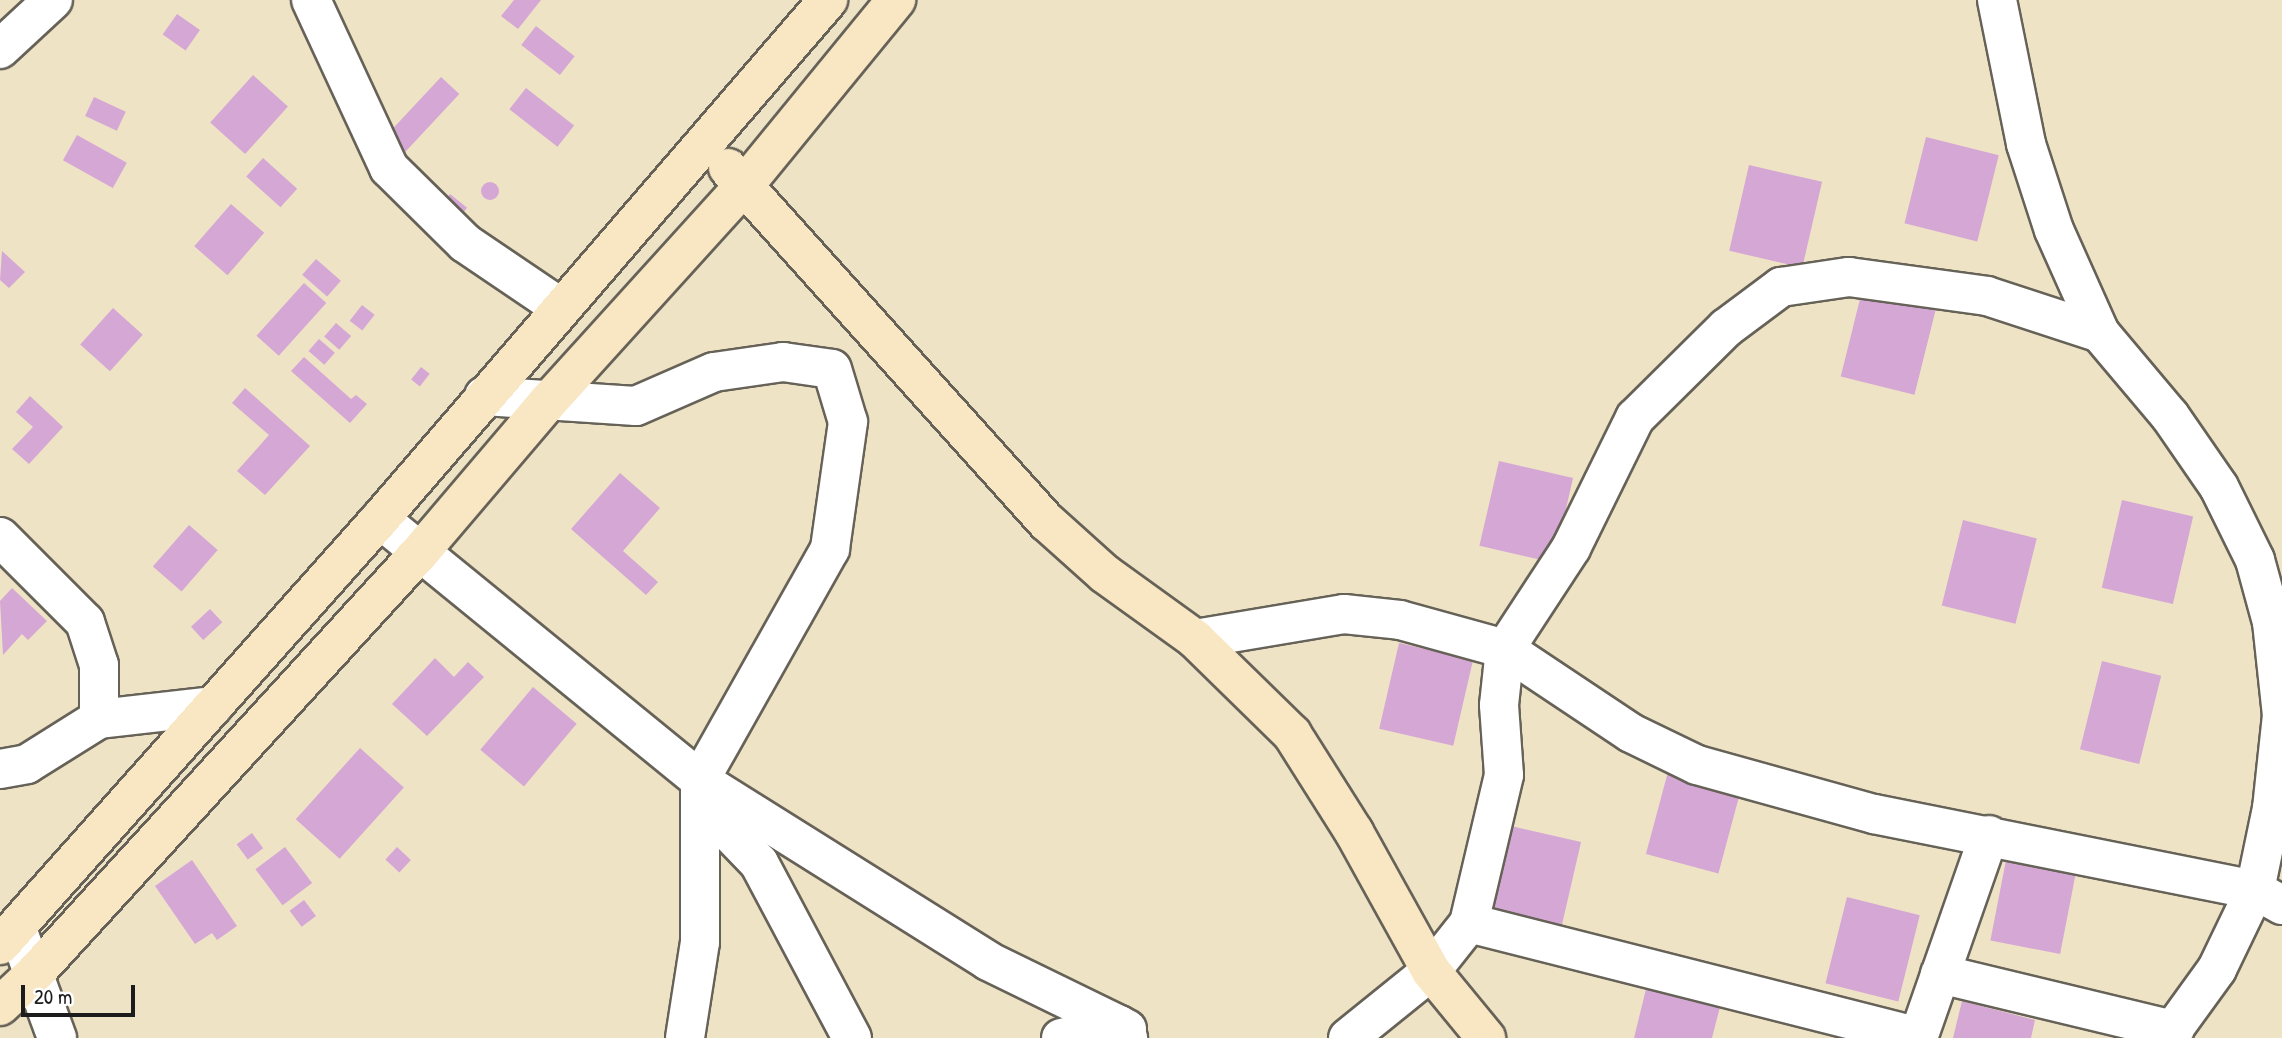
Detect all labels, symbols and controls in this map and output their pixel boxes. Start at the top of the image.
scale bar [24,972,138,1016]
text: 20 m [34,982,72,1011]

